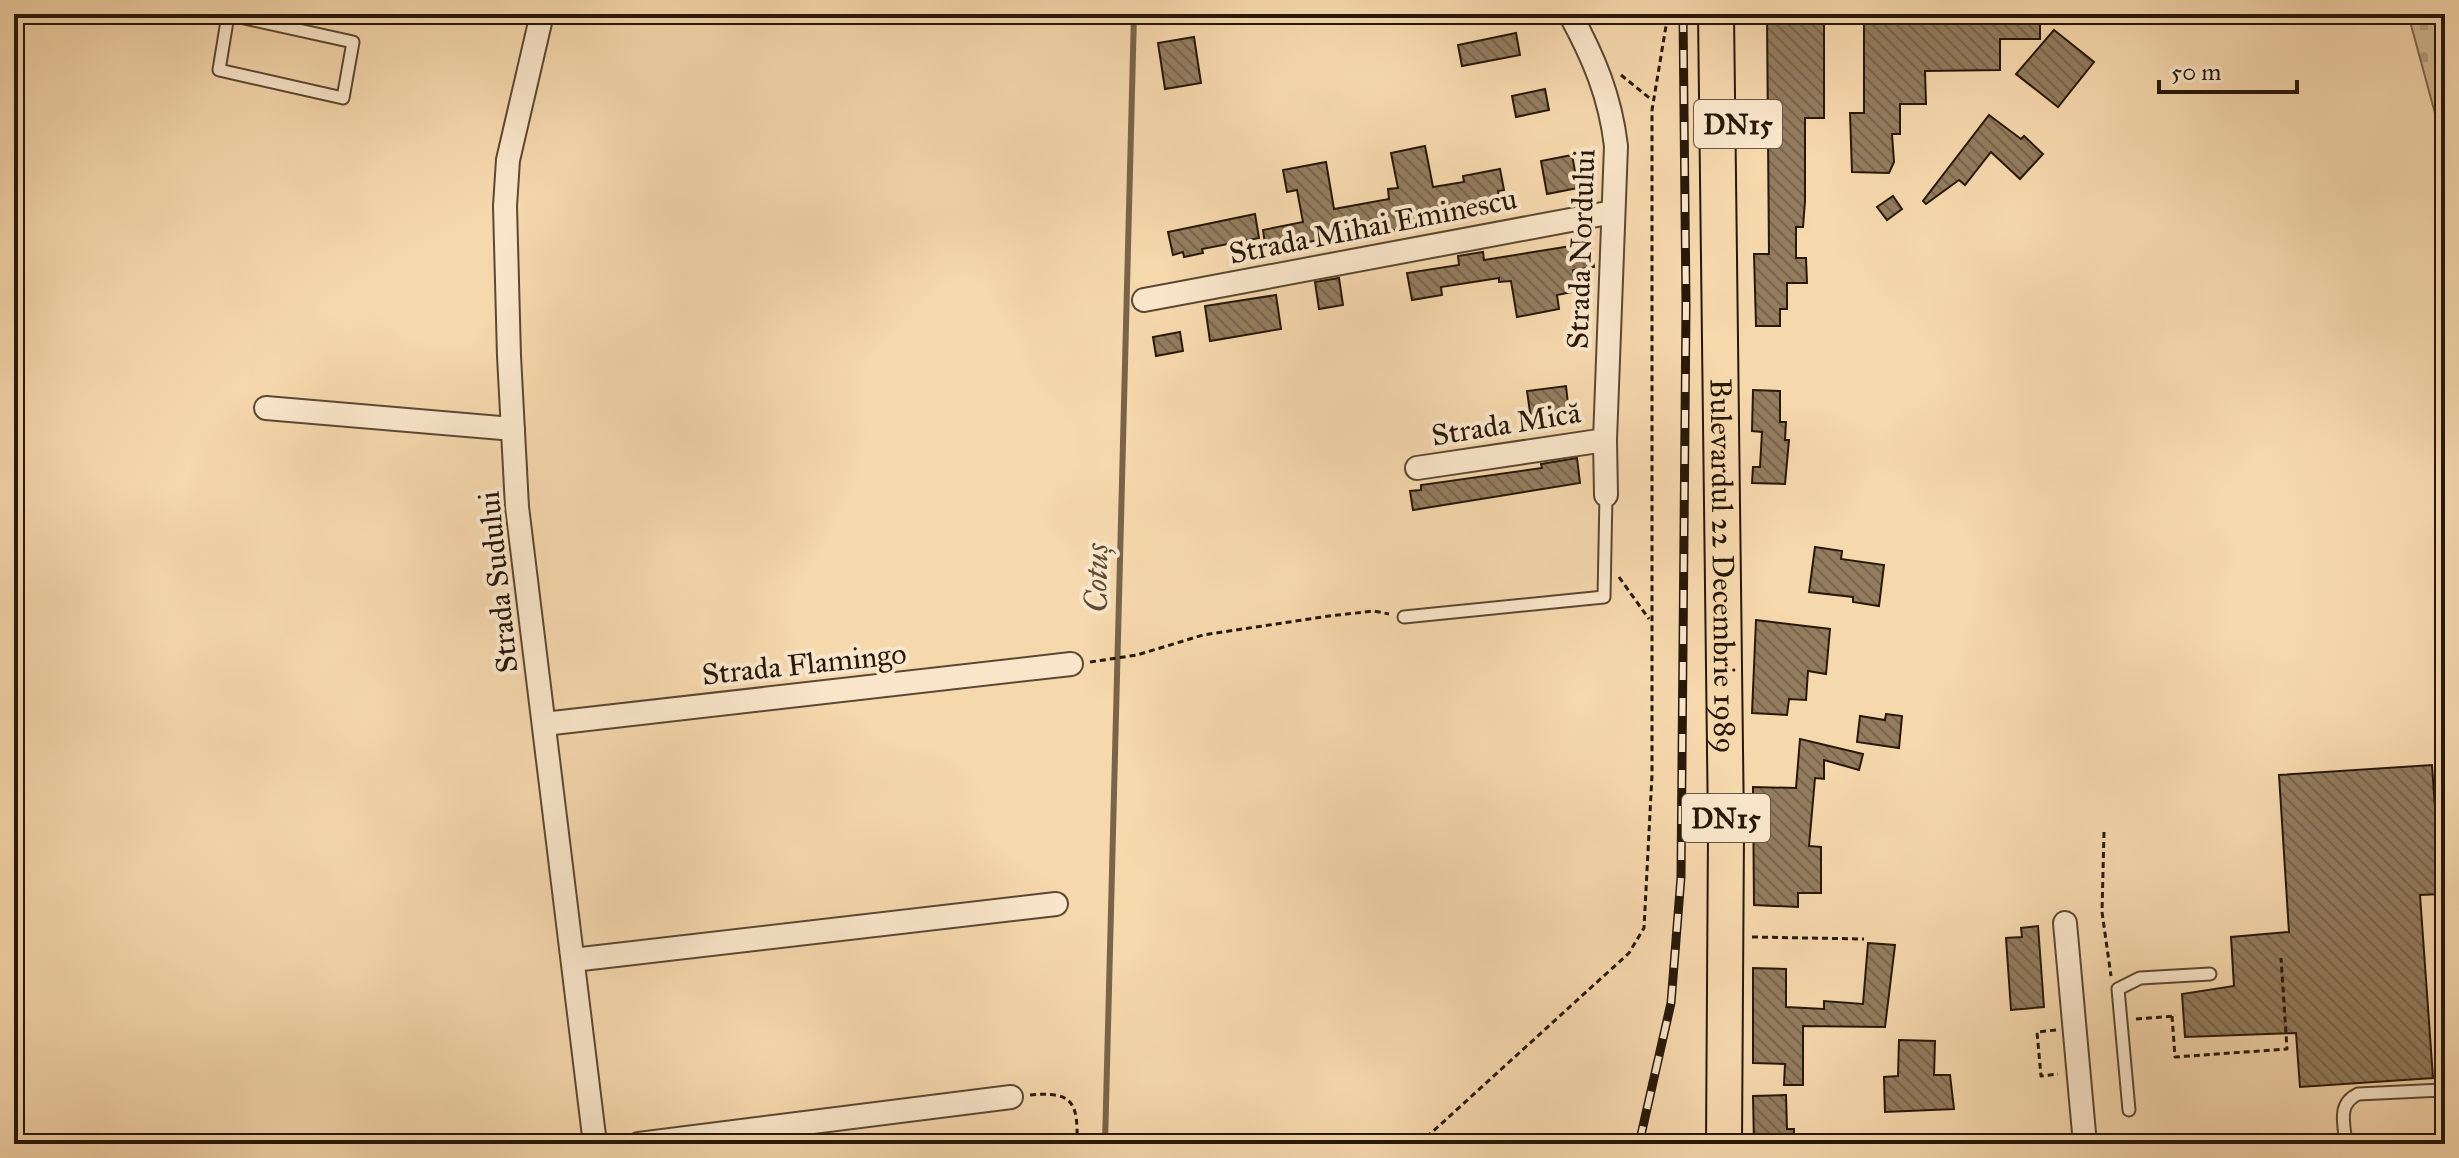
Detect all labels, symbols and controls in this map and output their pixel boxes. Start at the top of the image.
scale bar [2159,44,2297,94]
text: 50 m [2171,57,2221,87]
road number: DN15 [1694,100,1782,148]
street label: Strada Nordului [1560,148,1602,350]
street label: Strada Mihai Eminescu [1226,180,1520,272]
street label: Bulevardul 22 Decembrie 1989 [1702,378,1743,754]
street label: Strada Mică [1429,394,1583,454]
street label: Strada Sudului [471,489,525,675]
water label: Cotuș [1076,542,1117,613]
street label: Strada Flamingo [700,635,908,693]
road number: DN15 [1682,794,1770,842]

